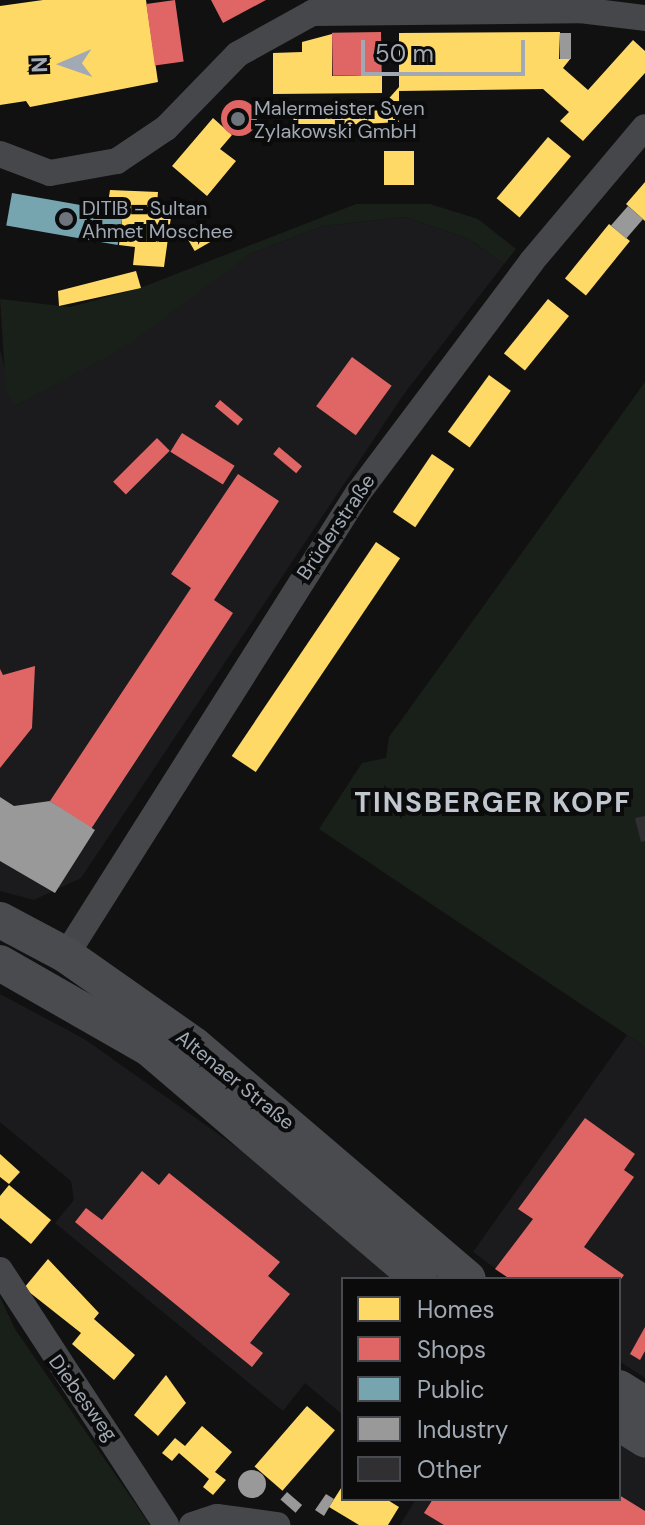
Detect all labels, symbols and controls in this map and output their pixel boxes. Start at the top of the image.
north arrow [24,24,104,104]
scale bar [365,24,529,74]
text: 50 m [375,38,434,69]
text: N [25,56,54,73]
place label: Malermeister Sven Zylakowski GmbH [254,96,425,143]
marker: Malermeister Sven Zylakowski GmbH [229,110,247,128]
place label: DITIB - Sultan Ahmet Moschee [82,196,233,243]
marker: DITIB - Sultan Ahmet Moschee [57,210,75,228]
street label: Brüderstraße [292,470,380,584]
district label: TINSBERGER KOPF [354,786,632,820]
street label: Altenaer Straße [171,1025,299,1135]
legend [341,1277,621,1501]
text: Homes [417,1294,495,1325]
text: Shops [417,1334,486,1365]
street label: Diebesweg [44,1350,122,1446]
text: Public [417,1374,485,1405]
text: Industry [417,1414,508,1445]
text: Other [417,1454,481,1485]

